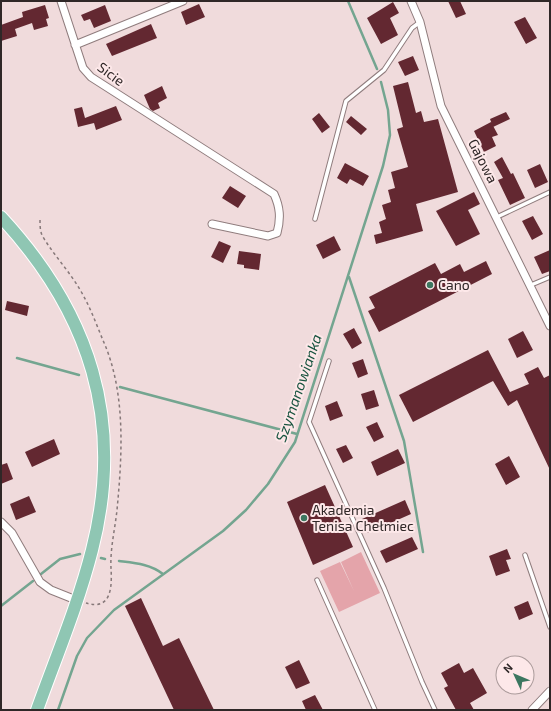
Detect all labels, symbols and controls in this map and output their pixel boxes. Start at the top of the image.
street label: Sicie [95,58,128,89]
street label: Gajowa [465,136,502,186]
place label: Cano [438,276,470,293]
marker: Cano [425,280,435,290]
water label: Szymanowianka [271,331,326,444]
place label: Akademia Tenisa Chełmiec [312,501,414,534]
marker: Akademia Tenisa Chełmiec [299,513,309,523]
north arrow [495,655,535,695]
text: N [500,660,515,675]

